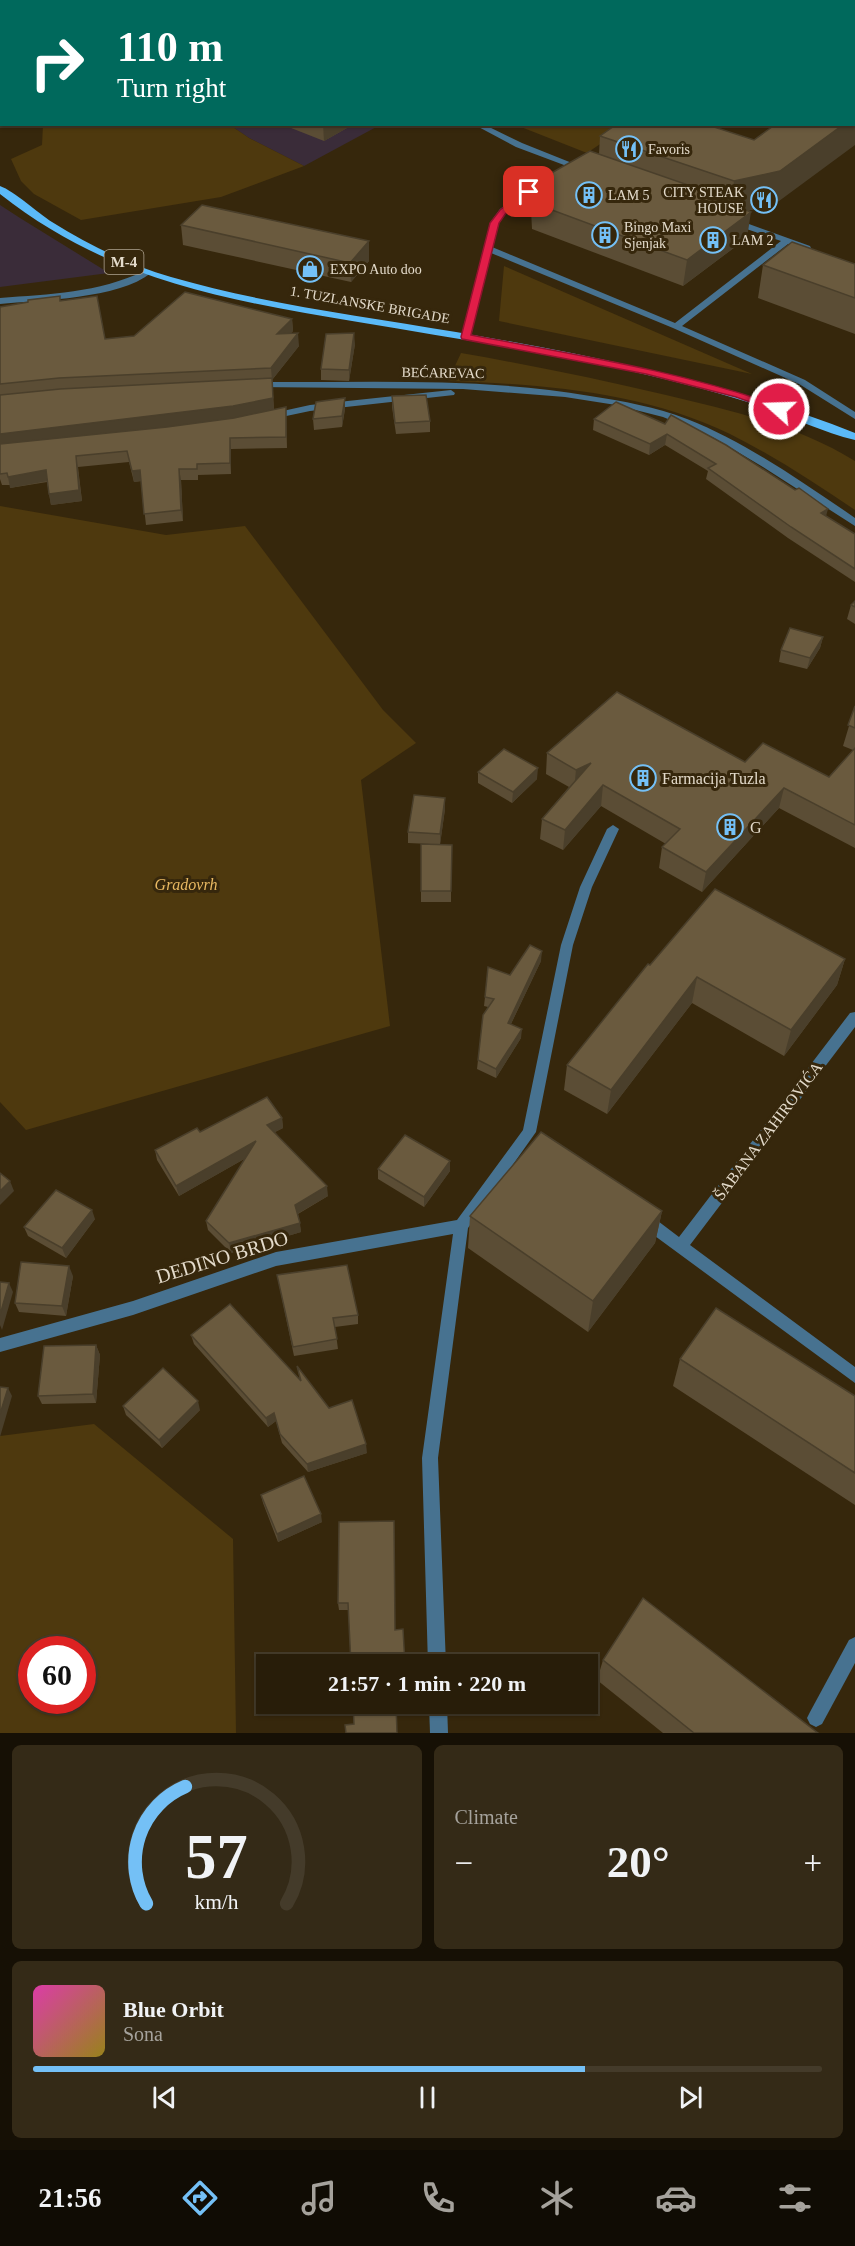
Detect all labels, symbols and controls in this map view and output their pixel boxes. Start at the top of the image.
icon: right [18,24,96,102]
text: 110 m [117,24,223,70]
text: Turn right [117,73,226,103]
restaurant icon: Favoris [614,134,644,164]
place label: Favoris [648,142,690,157]
pin [503,166,554,217]
icon: arrive [512,175,545,208]
building icon: LAM 5 [574,180,604,210]
place label: CITY STEAK HOUSE [663,185,744,216]
restaurant icon: CITY STEAK HOUSE [749,185,779,215]
place label: LAM 5 [608,188,650,203]
building icon: Bingo Maxi Sjenjak [590,220,620,250]
place label: Bingo Maxi Sjenjak [624,220,691,251]
building icon: LAM 2 [698,225,728,255]
place label: LAM 2 [732,233,774,248]
road number: M-4 [104,250,144,274]
shop icon: EXPO Auto doo [295,254,325,284]
place label: EXPO Auto doo [330,262,422,277]
street label: 1. TUZLANSKE BRIGADE [289,284,451,326]
street label: BEĆAREVAC [401,364,485,381]
position arrow [747,377,811,441]
building icon: Farmacija Tuzla [628,763,658,793]
place label: Farmacija Tuzla [662,770,766,788]
building icon: G [715,812,745,842]
place label: G [750,819,762,836]
park label: Gradovrh [155,876,217,893]
street label: ŠABANA ZAHIROVIĆA [710,1058,826,1203]
street label: DEDINO BRDO [153,1226,291,1288]
speed limit sign: 60 [18,1636,96,1714]
text: 21:57 · 1 min · 220 m [328,1671,526,1696]
text: Climate [455,1806,518,1828]
text: 57 [186,1822,248,1891]
text: 20° [607,1837,670,1887]
text: − [455,1845,473,1881]
text: + [803,1845,822,1881]
text: km/h [195,1890,239,1914]
text: Blue Orbit [123,1997,224,2022]
text: Sona [123,2023,163,2045]
icon: previous [148,2081,181,2114]
icon: pause [411,2081,444,2114]
icon: next [674,2081,707,2114]
icon: directions [179,2177,221,2219]
icon: music [298,2177,340,2219]
icon: phone [417,2177,459,2219]
icon: climate [536,2177,578,2219]
icon: car [655,2177,697,2219]
icon: filters [774,2177,816,2219]
text: 21:56 [39,2183,102,2213]

